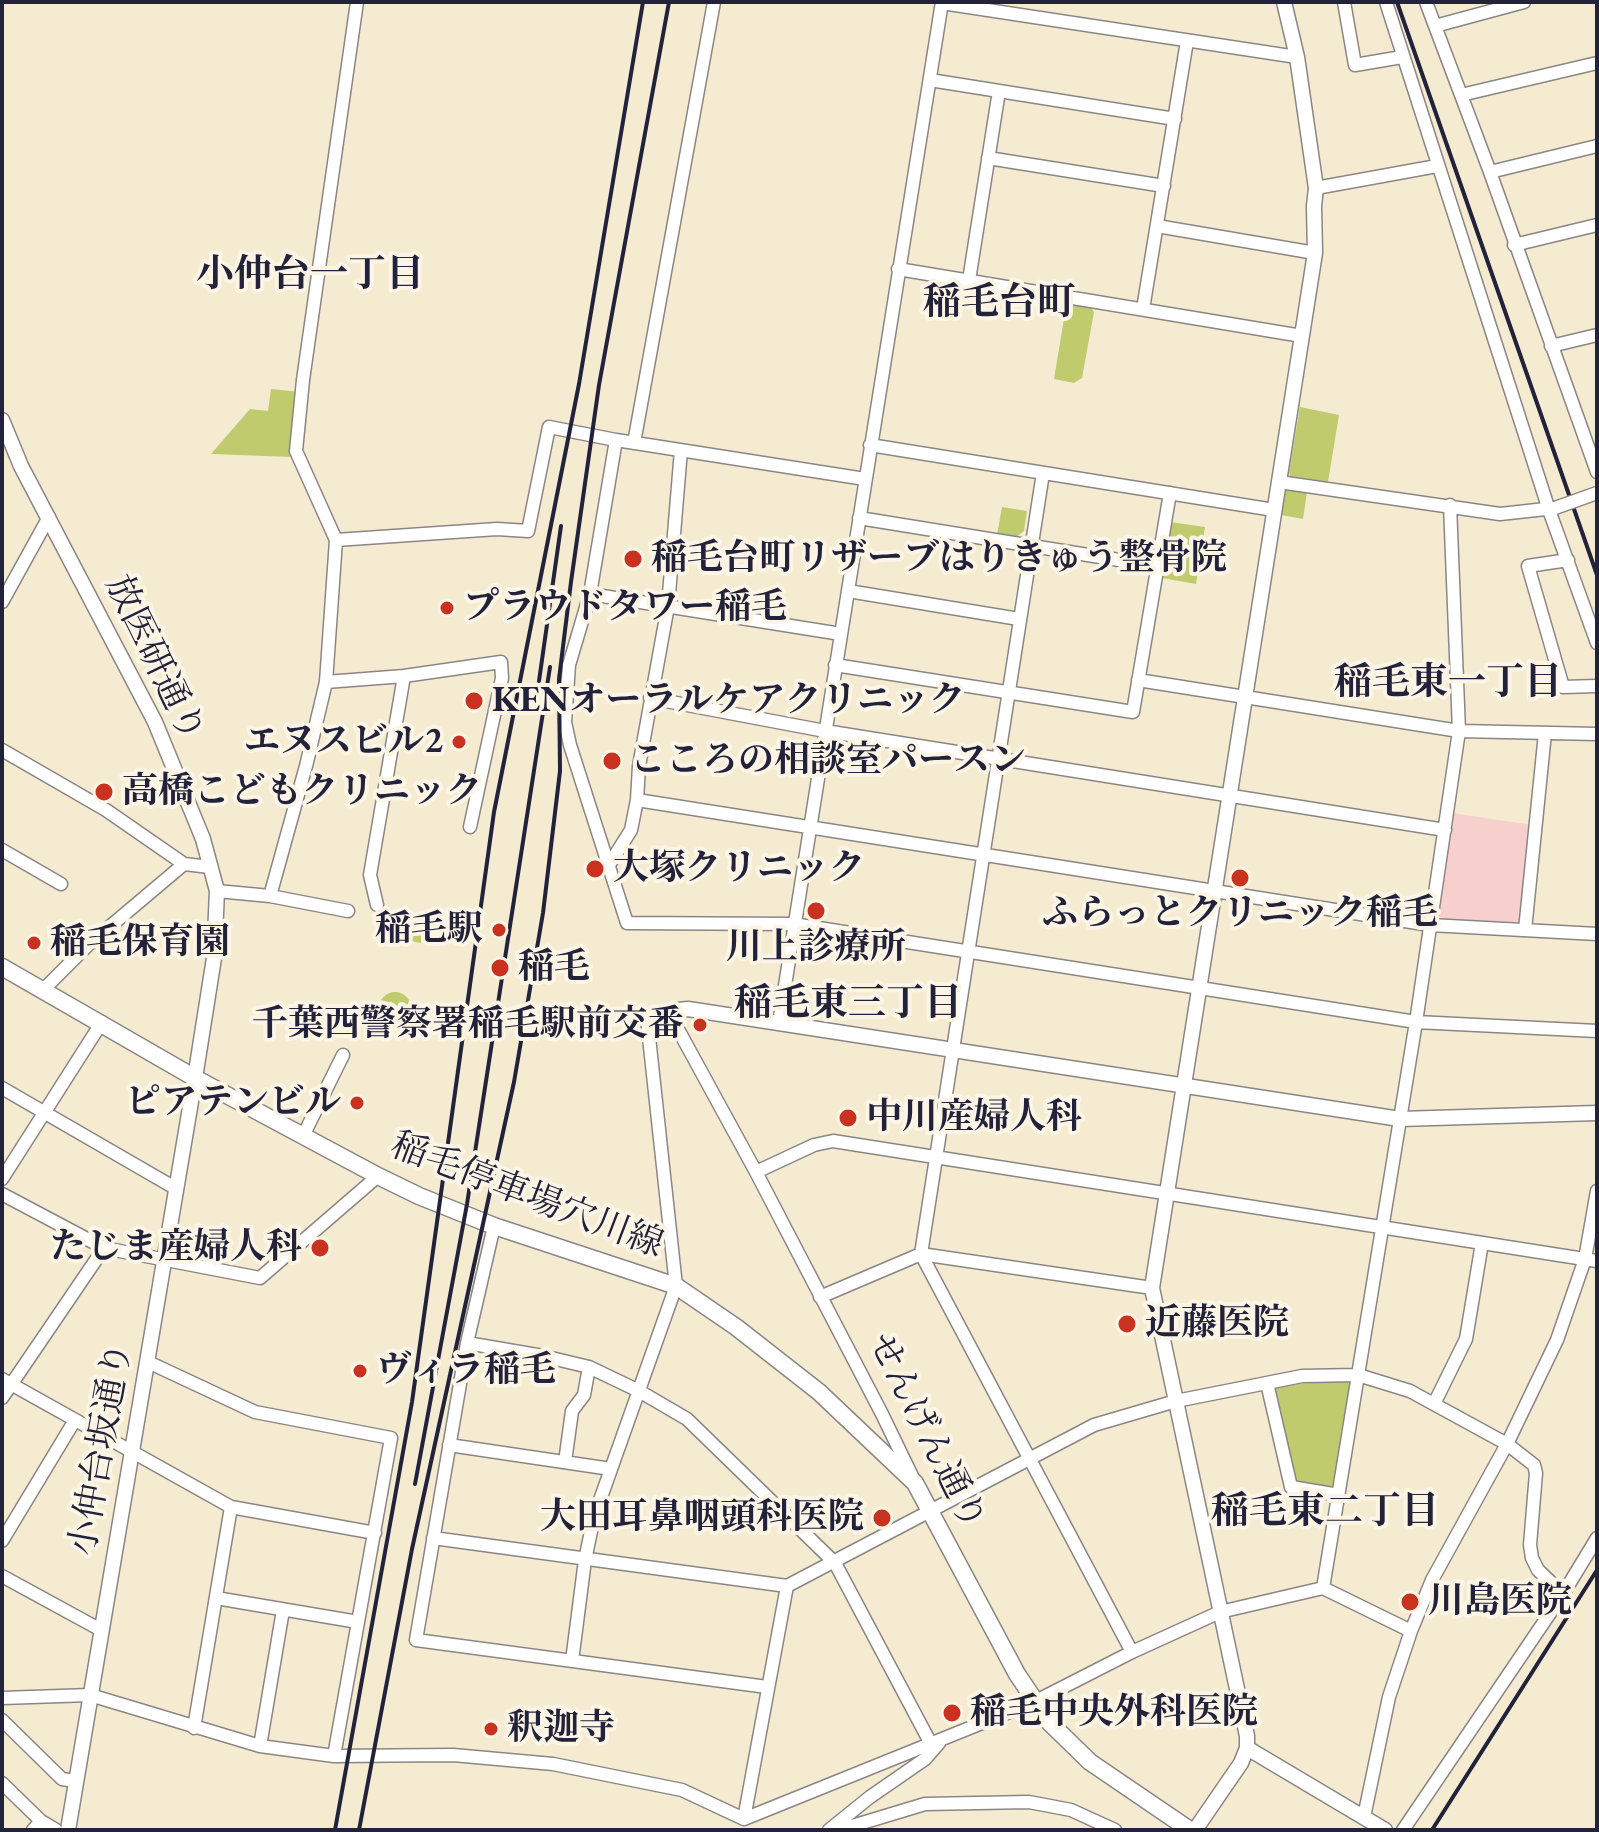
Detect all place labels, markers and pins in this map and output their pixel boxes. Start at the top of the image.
place label: 稲毛台町リザーブはりきゅう整骨院 [651,537,1227,581]
marker: 稲毛台町リザーブはりきゅう整骨院 [622,548,644,570]
place label: プラウドタワー稲毛 [463,586,787,630]
marker: プラウドタワー稲毛 [438,599,456,617]
place label: KENオーラルケアクリニック [492,679,965,723]
marker: KENオーラルケアクリニック [463,690,485,712]
place label: エヌスビル2 [244,720,443,764]
marker: エヌスビル2 [450,733,468,751]
place label: こころの相談室パースン [630,739,1026,783]
marker: こころの相談室パースン [601,750,623,772]
place label: 高橋こどもクリニック [122,770,482,814]
marker: 高橋こどもクリニック [93,781,115,803]
place label: 大塚クリニック [613,847,865,891]
marker: 大塚クリニック [584,858,606,880]
marker: ふらっとクリニック稲毛 [1229,867,1251,889]
place label: ふらっとクリニック稲毛 [1042,892,1438,936]
marker: 川上診療所 [805,900,827,922]
place label: 稲毛駅 [375,908,483,952]
place label: 稲毛保育園 [50,921,230,965]
marker: 稲毛駅 [490,921,508,939]
place label: 川上診療所 [726,926,906,970]
marker: 稲毛保育園 [25,934,43,952]
place label: 稲毛 [518,946,590,990]
marker: 稲毛 [489,957,511,979]
place label: 千葉西警察署稲毛駅前交番 [252,1003,684,1047]
marker: 千葉西警察署稲毛駅前交番 [691,1016,709,1034]
place label: ピアテンビル [125,1081,341,1125]
marker: ピアテンビル [348,1094,366,1112]
place label: 中川産婦人科 [866,1096,1082,1140]
marker: 中川産婦人科 [837,1107,859,1129]
place label: たじま産婦人科 [50,1226,302,1270]
marker: たじま産婦人科 [309,1237,331,1259]
place label: 近藤医院 [1145,1302,1289,1346]
marker: 近藤医院 [1116,1313,1138,1335]
place label: ヴィラ稲毛 [376,1349,556,1393]
marker: ヴィラ稲毛 [351,1362,369,1380]
place label: 大田耳鼻咽頭科医院 [540,1496,864,1540]
marker: 大田耳鼻咽頭科医院 [871,1507,893,1529]
place label: 川島医院 [1428,1580,1572,1624]
marker: 川島医院 [1399,1591,1421,1613]
place label: 稲毛中央外科医院 [970,1691,1258,1735]
marker: 稲毛中央外科医院 [941,1702,963,1724]
place label: 釈迦寺 [507,1707,615,1751]
marker: 釈迦寺 [482,1720,500,1738]

